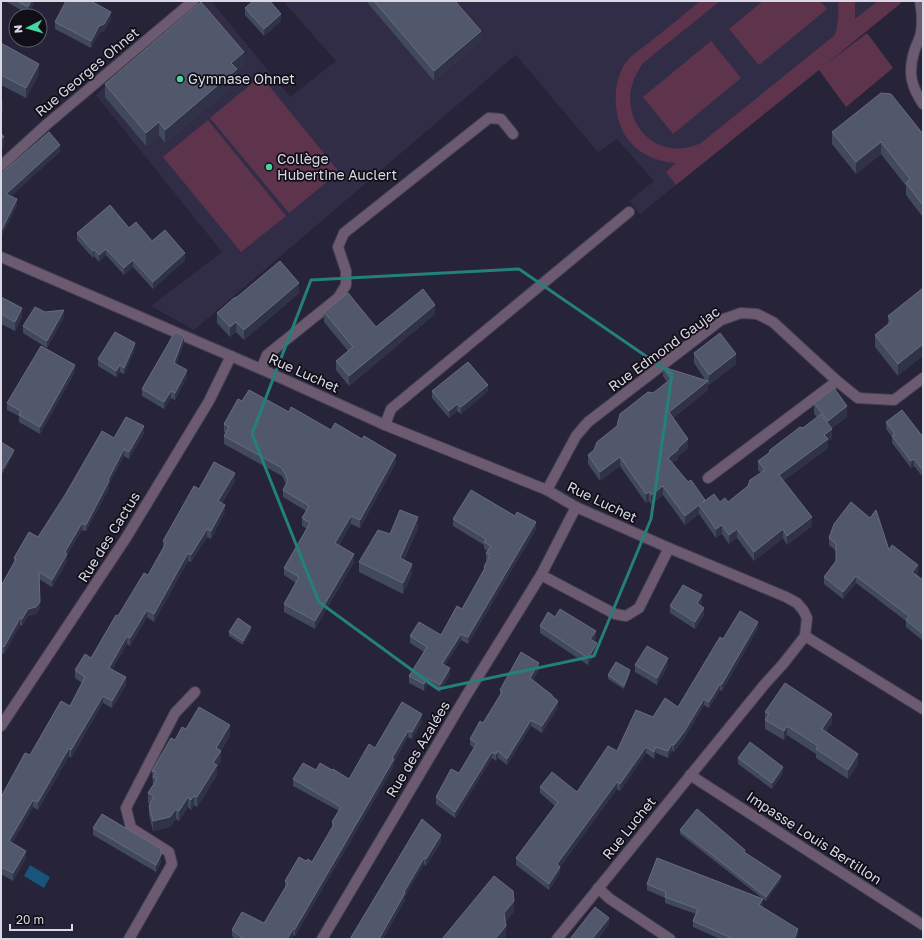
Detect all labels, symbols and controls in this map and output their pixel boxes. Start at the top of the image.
north arrow [8,8,48,48]
street label: Rue Georges Ohnet [31,23,142,120]
text: N [11,24,24,34]
place label: Gymnase Ohnet [188,70,295,87]
marker: Gymnase Ohnet [175,74,185,84]
place label: Collège Hubertine Auclert [277,150,397,183]
marker: Collège Hubertine Auclert [264,162,274,172]
street label: Rue Edmond Gaujac [605,302,723,395]
street label: Rue Luchet [266,349,342,396]
street label: Rue Luchet [565,477,640,526]
street label: Rue des Cactus [74,488,143,585]
street label: Rue des Azalées [382,697,453,800]
street label: Impasse Louis Bertillon [744,788,885,888]
street label: Rue Luchet [598,793,659,862]
scale bar [10,906,72,932]
text: 20 m [16,912,44,927]

